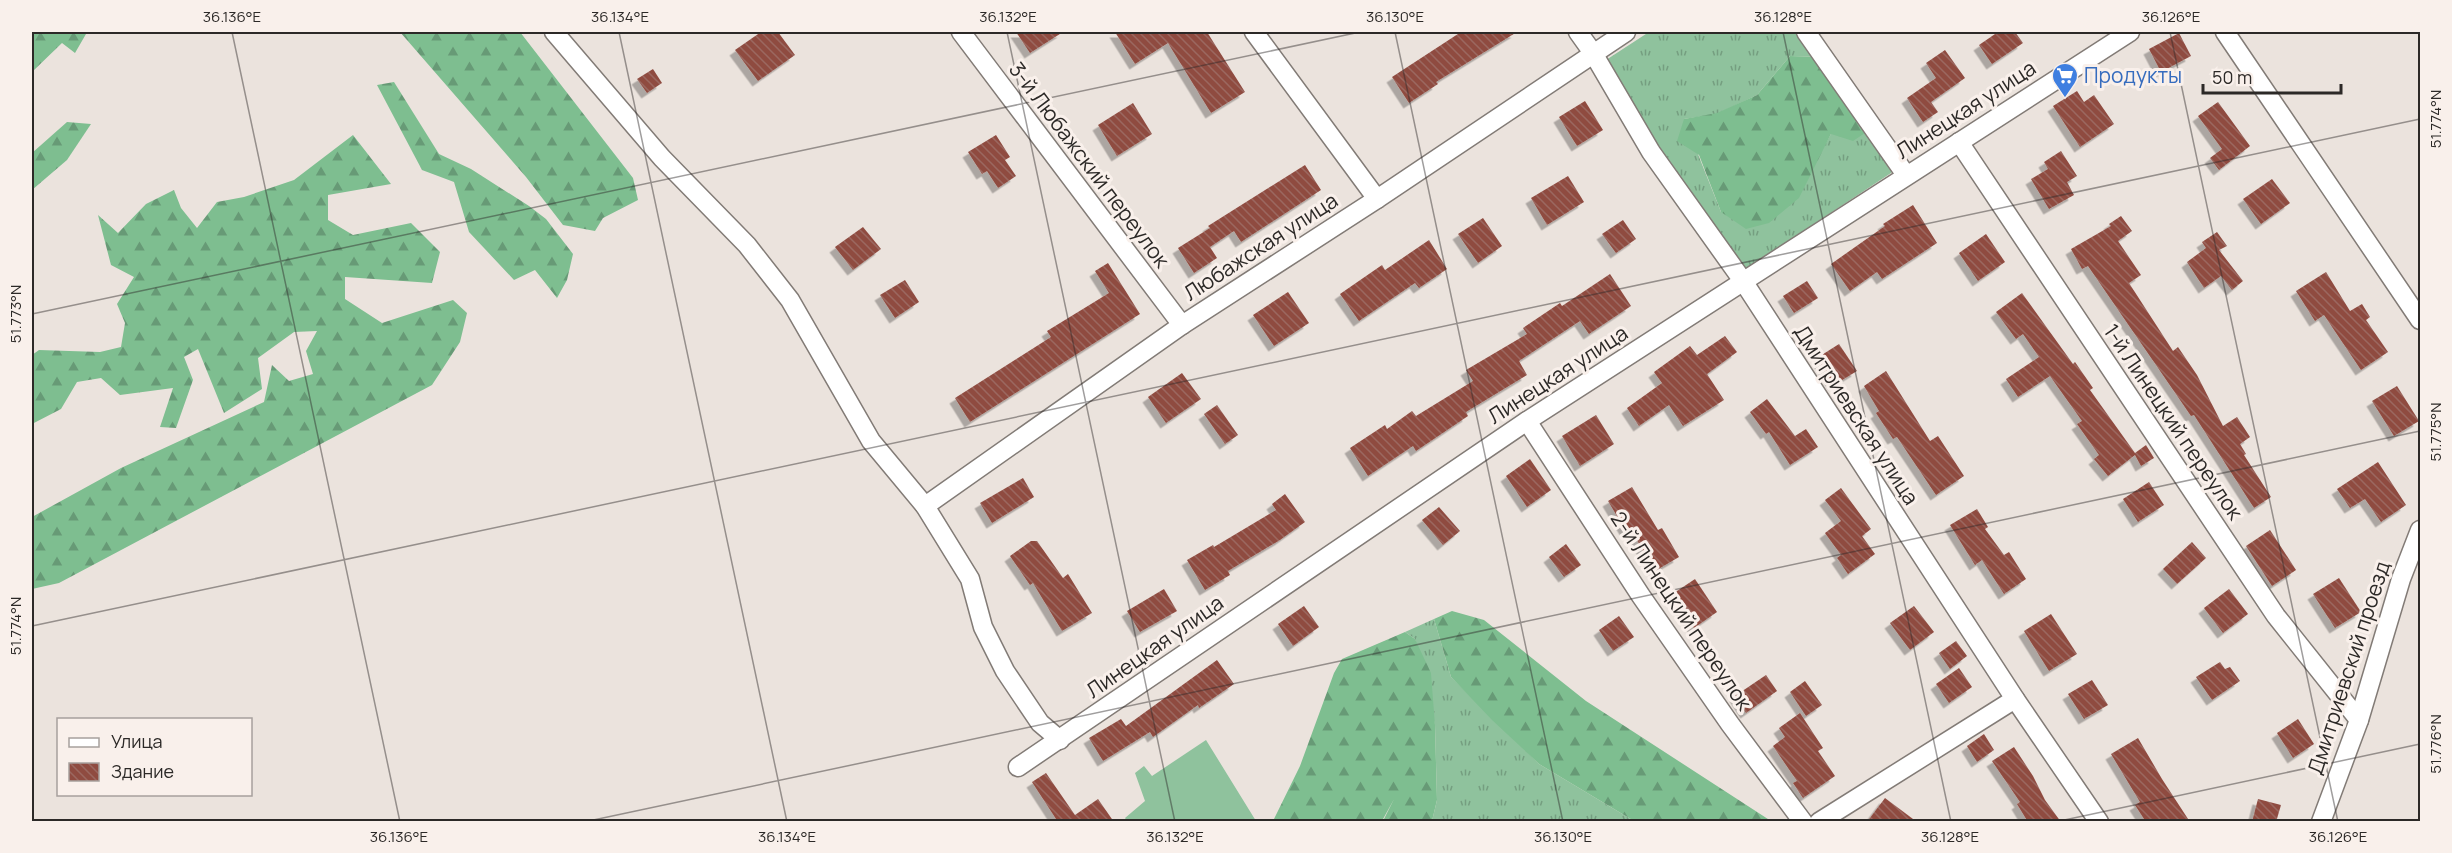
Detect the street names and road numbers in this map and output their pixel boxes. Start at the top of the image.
street label: Линецкая улица [1890,53,2041,165]
street label: 3-й Любажский переулок [1003,56,1177,273]
street label: Любажская улица [1178,186,1343,306]
street label: Линецкая улица [1482,318,1633,430]
street label: 1-й Линецкий переулок [2098,318,2250,525]
street label: Дмитриевская улица [1788,319,1926,510]
street label: 2-й Линецкий переулок [1605,506,1759,716]
street label: Дмитриевский проезд [2300,558,2396,778]
street label: Линецкая улица [1080,588,1229,704]

